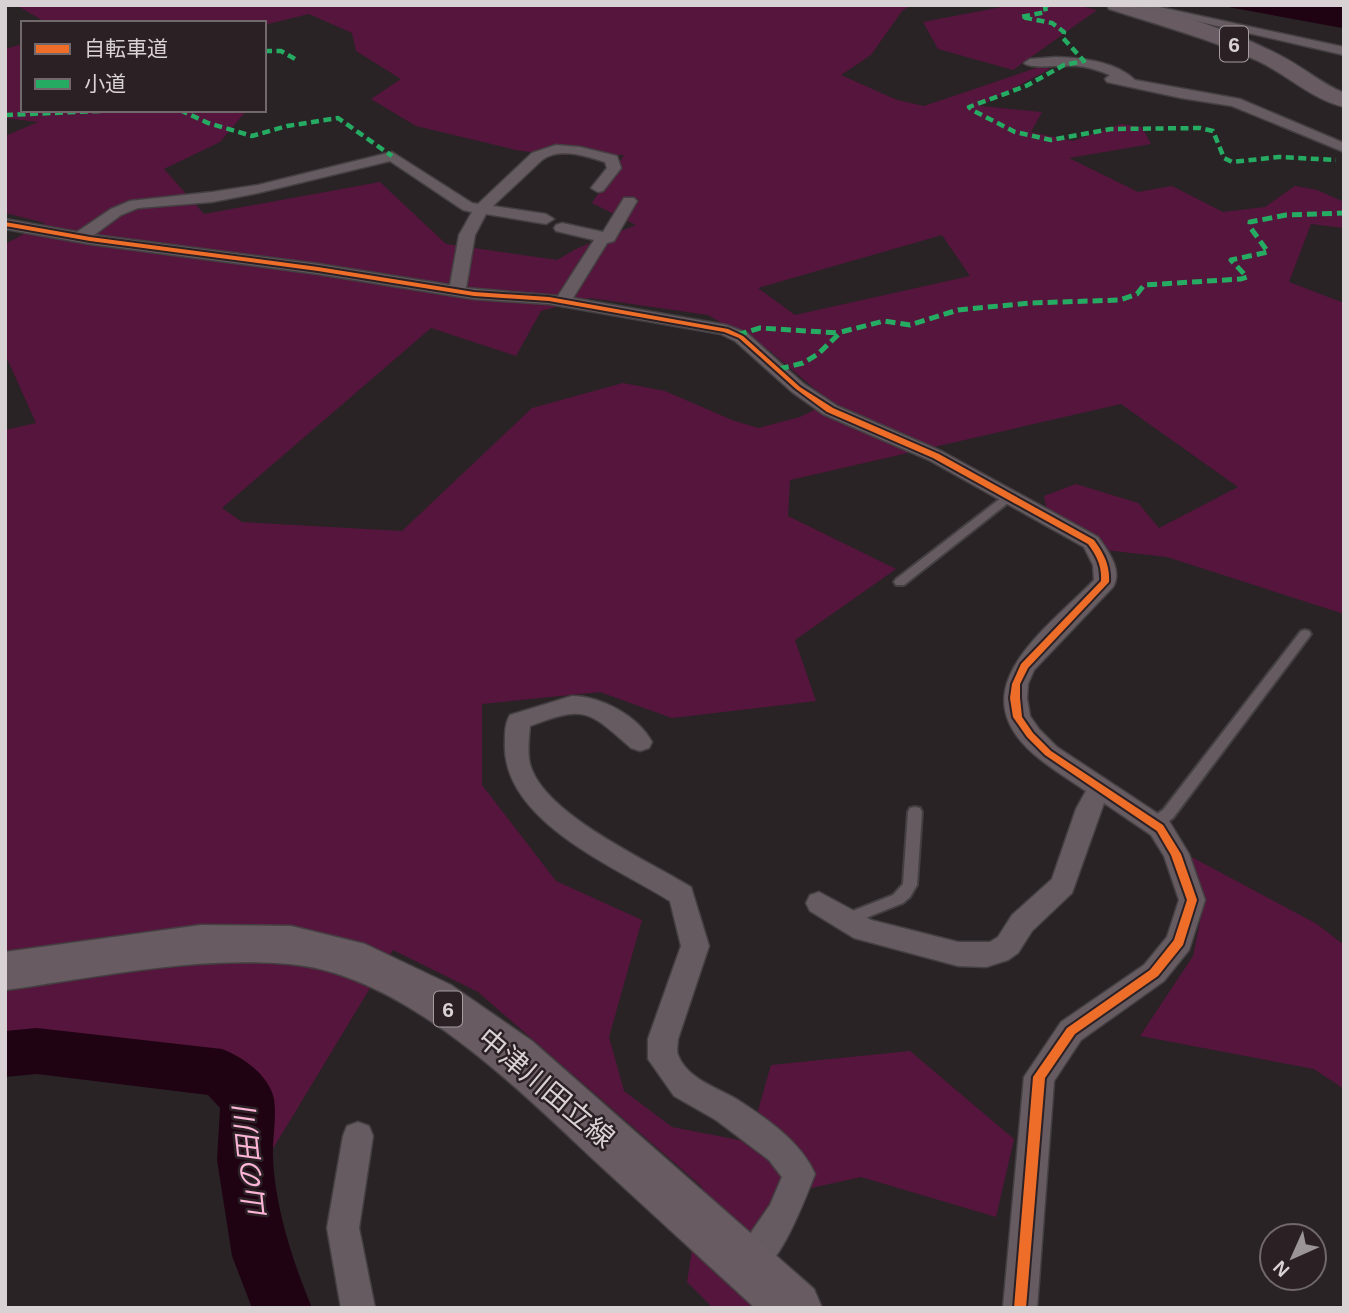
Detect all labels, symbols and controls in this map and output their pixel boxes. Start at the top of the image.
legend [21,21,266,112]
road number: 6 [1220,26,1248,61]
text: 自転車道 [84,37,168,60]
text: 小道 [84,72,126,95]
road number: 6 [434,992,462,1026]
street label: 中津川田立線 [472,1022,620,1154]
water label: 山の田川 [228,1103,271,1220]
north arrow [1258,1222,1328,1292]
text: N [1269,1256,1294,1281]

